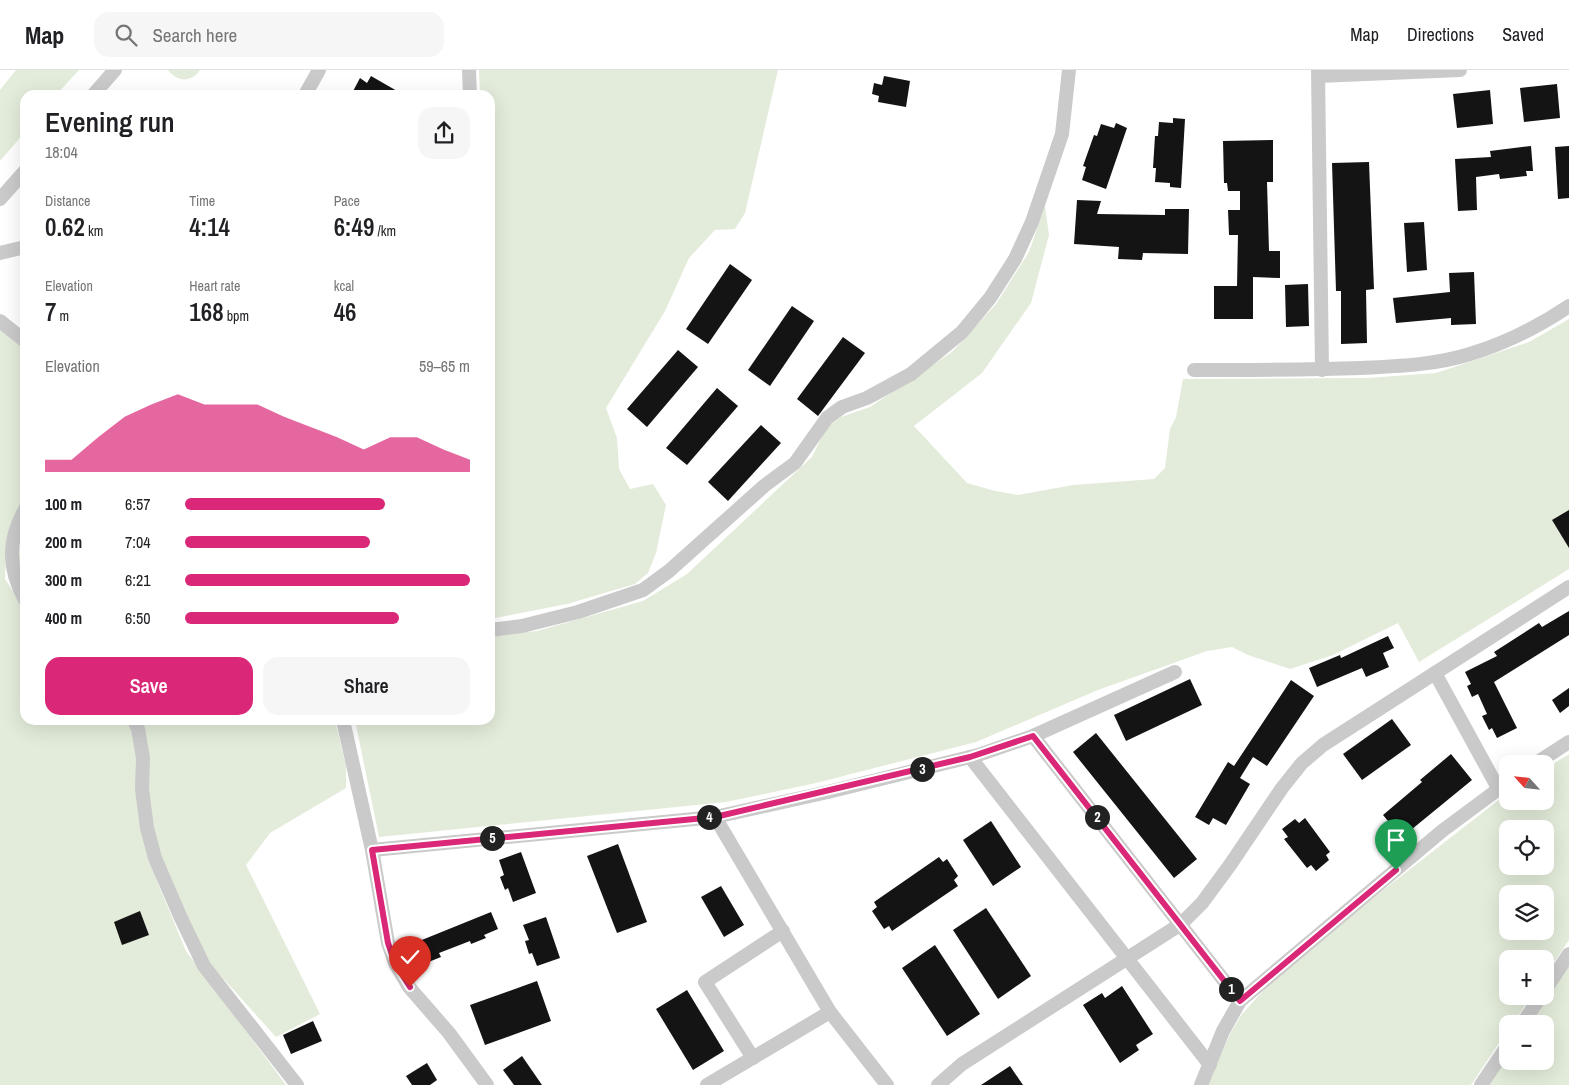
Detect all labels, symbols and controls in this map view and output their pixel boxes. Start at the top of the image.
search box [94,12,444,57]
text: Map [25,19,64,51]
icon: search [112,21,140,49]
text: Search here [152,22,237,48]
text: Map [1350,22,1379,47]
text: Directions [1407,22,1474,47]
text: Saved [1502,22,1544,47]
text: Evening run [45,103,175,141]
button: share [418,107,470,159]
text: 18:04 [45,141,78,163]
text: Distance [45,192,90,210]
text: Time [189,192,215,210]
text: Pace [334,192,360,210]
text: 0.62 [45,210,85,244]
text: 4:14 [189,210,230,244]
text: 6:49 [334,210,374,244]
text: km [85,222,103,240]
text: /km [374,222,396,240]
text: Elevation [45,277,93,295]
text: Heart rate [189,277,240,295]
text: kcal [334,277,354,295]
text: 7 [45,295,56,329]
text: 168 [189,295,224,329]
text: 46 [334,295,356,329]
text: m [56,307,69,325]
text: bpm [224,307,249,325]
text: Elevation [45,355,100,377]
text: 59–65 m [419,355,470,377]
text: 100 m [45,493,82,515]
text: 6:57 [125,493,151,515]
text: 200 m [45,531,82,553]
text: 7:04 [125,531,151,553]
text: 300 m [45,569,82,591]
text: 6:21 [125,569,151,591]
text: 400 m [45,607,82,629]
text: 6:50 [125,607,151,629]
button: Save [45,657,253,715]
button: Share [263,657,470,715]
north arrow [1499,755,1554,810]
map controls [1499,755,1554,1070]
pin: 3 [910,756,934,782]
text: 3 [919,760,926,778]
pin: 4 [696,804,722,830]
pin: 2 [1084,804,1110,830]
text: 4 [706,808,713,826]
text: 2 [1094,808,1101,826]
pin [1375,819,1417,870]
button: locate [1499,820,1554,875]
pin: 5 [480,826,504,850]
icon: arrive [1382,826,1410,854]
text: 5 [489,829,496,847]
button: layers [1499,885,1554,940]
pin [389,936,431,987]
icon: check [396,943,424,971]
button: + [1499,950,1554,1005]
pin: 1 [1218,976,1244,1002]
text: 1 [1228,980,1235,998]
button: − [1499,1015,1554,1070]

